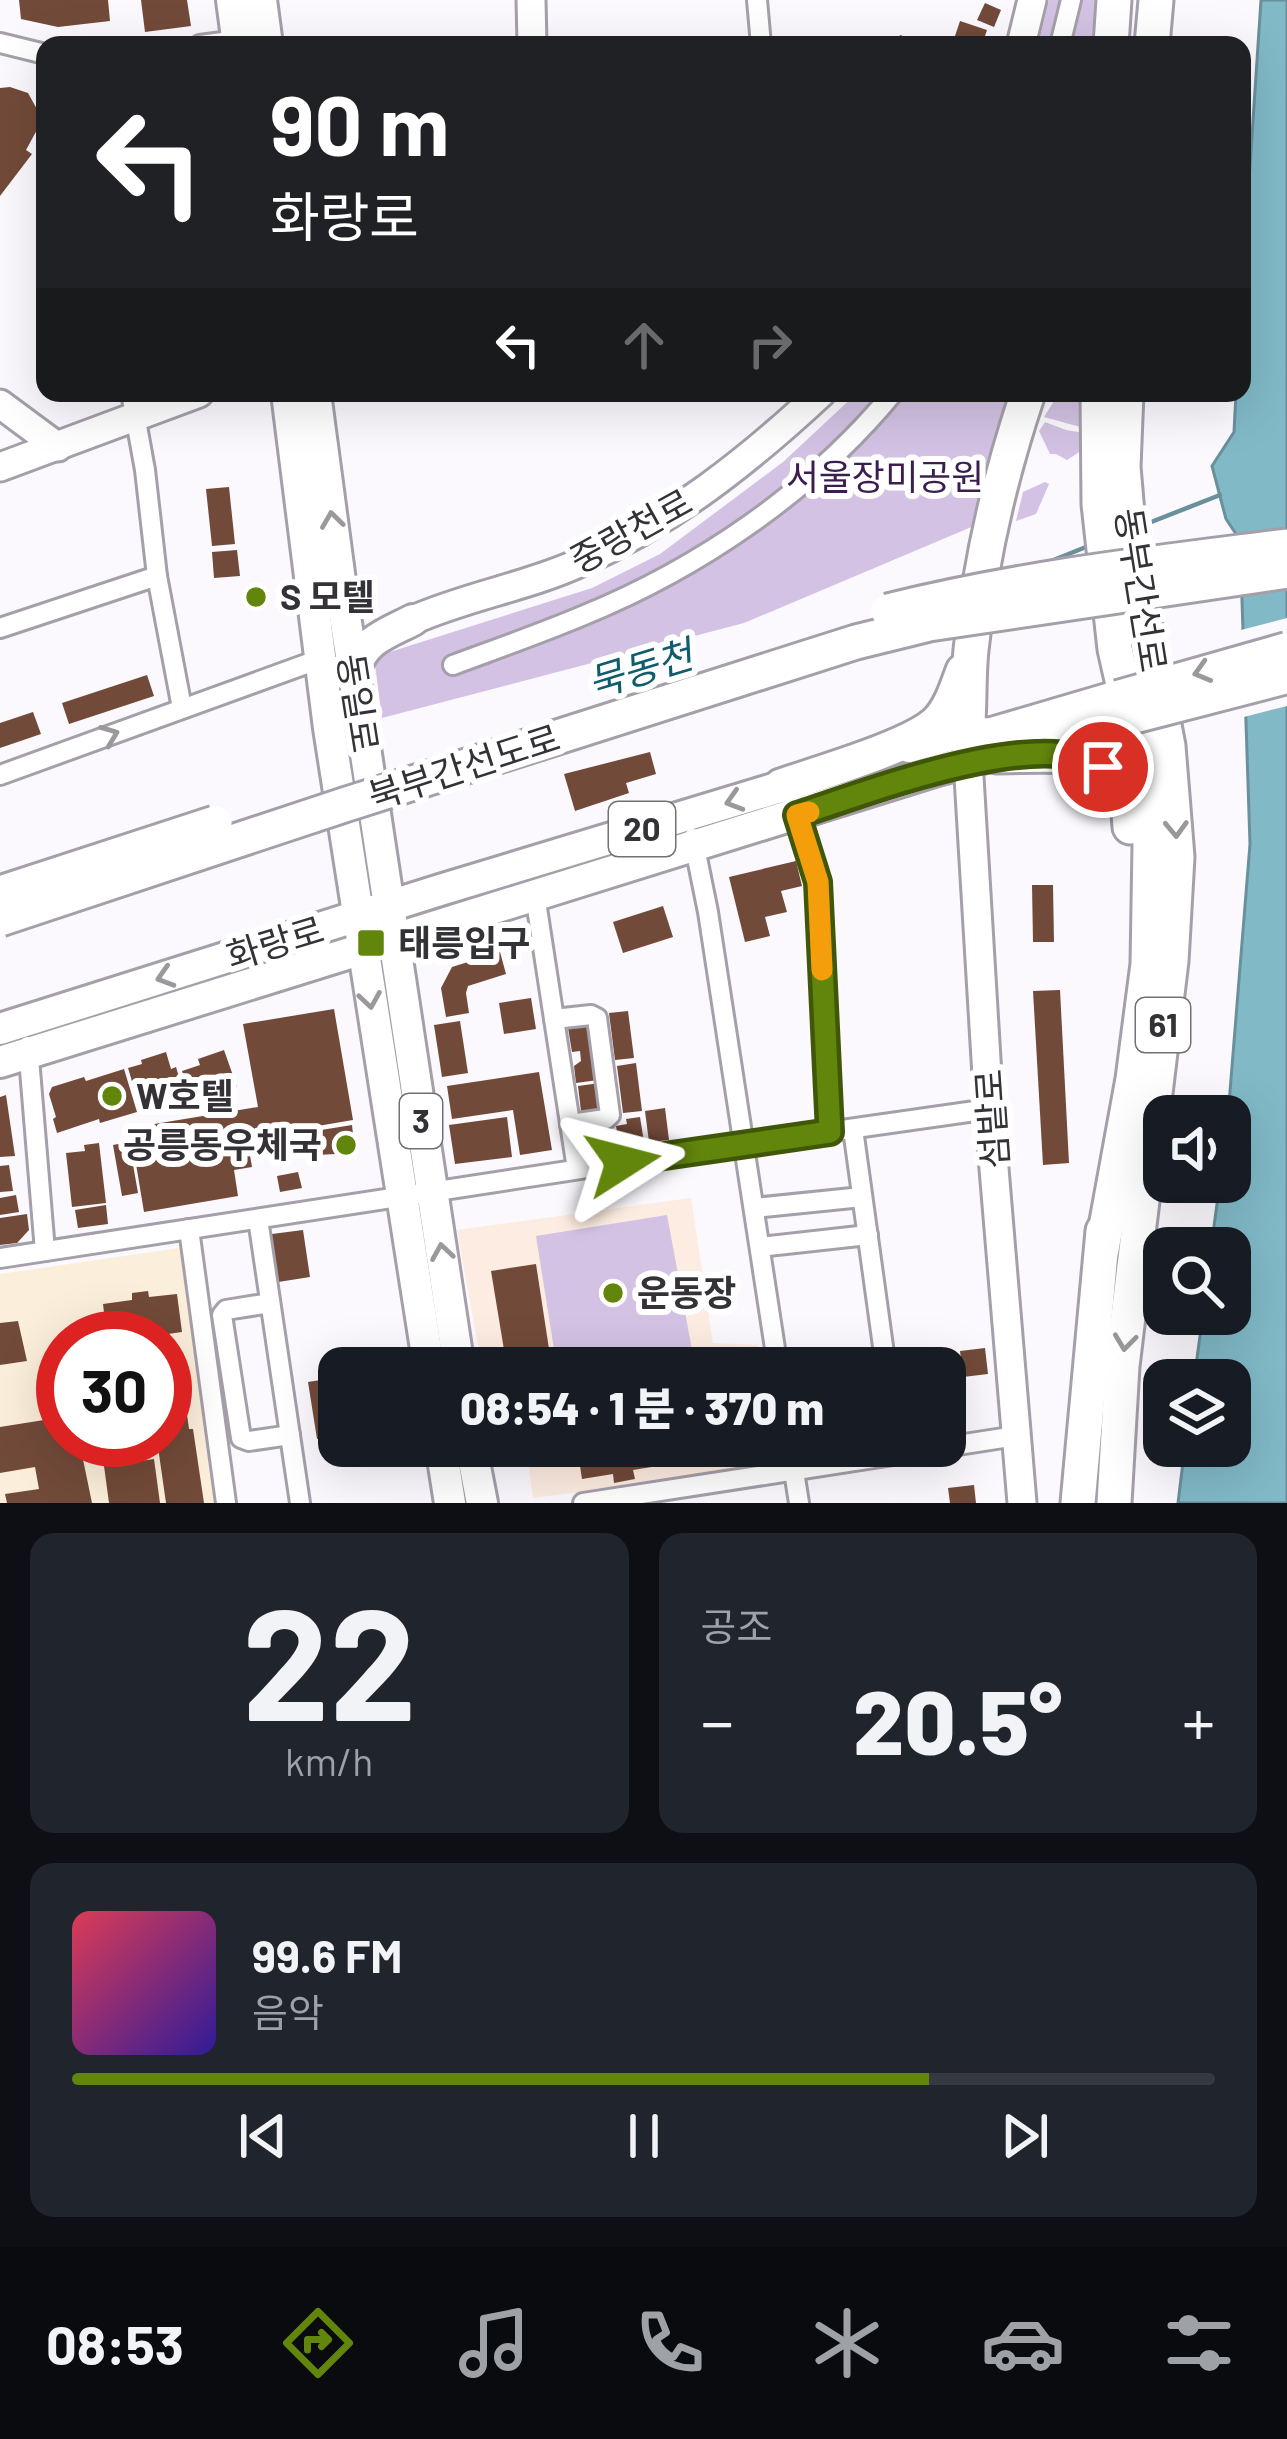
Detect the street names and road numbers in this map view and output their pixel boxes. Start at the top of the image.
street label: 중랑천로 [562,479,699,581]
street label: 동부간선로 [1108,505,1177,675]
street label: 동일로 [330,650,388,755]
street label: 북부간선도로 [362,714,565,817]
road number: 20 [609,802,675,856]
street label: 화랑로 [221,906,328,977]
road number: 61 [1136,998,1190,1052]
street label: 섬밭로 [966,1068,1015,1170]
road number: 3 [400,1094,442,1148]

